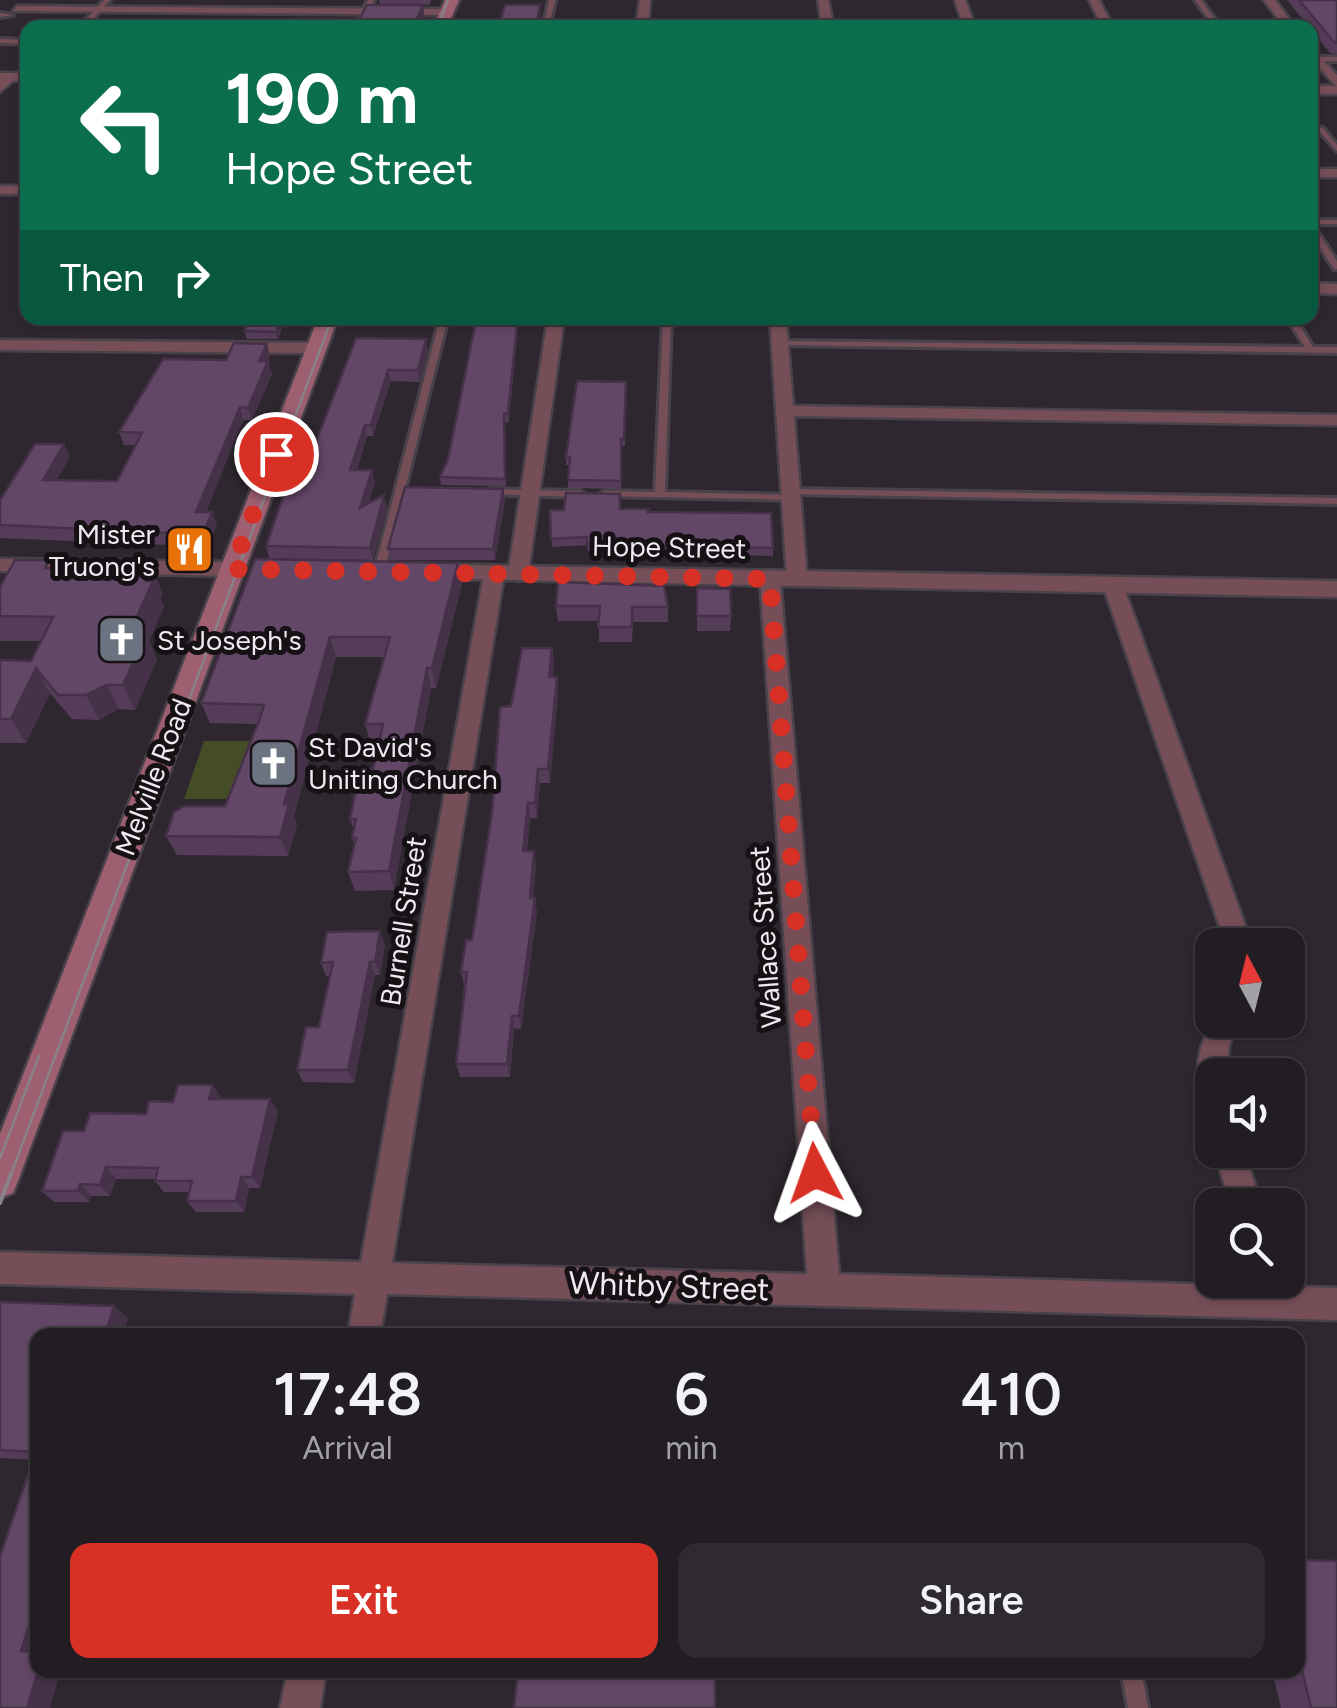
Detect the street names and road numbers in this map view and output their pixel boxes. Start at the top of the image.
street label: Hope Street [592,529,746,565]
street label: Melville Road [108,694,198,860]
street label: Burnell Street [373,834,433,1008]
street label: Wallace Street [742,845,788,1029]
street label: Whitby Street [568,1264,770,1308]

